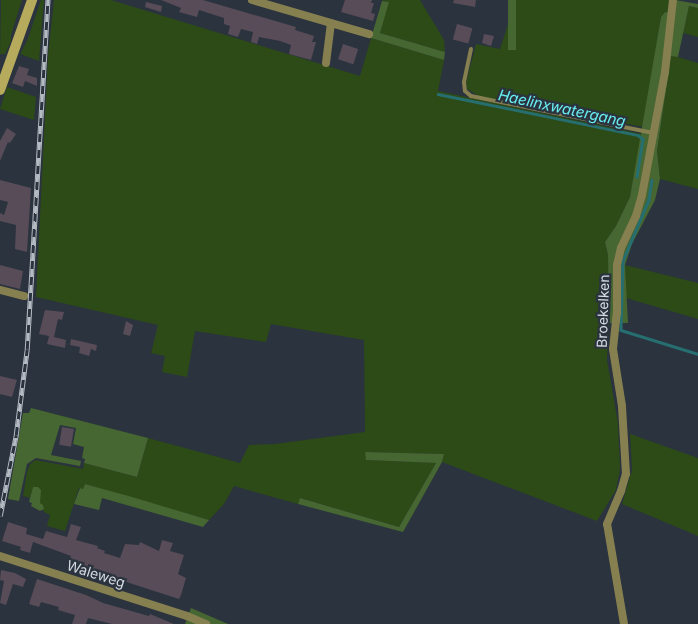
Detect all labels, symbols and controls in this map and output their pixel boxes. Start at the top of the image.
water label: Haelinxwatergang [497,86,627,130]
street label: Broekelken [593,274,613,348]
street label: Waleweg [65,557,127,591]

